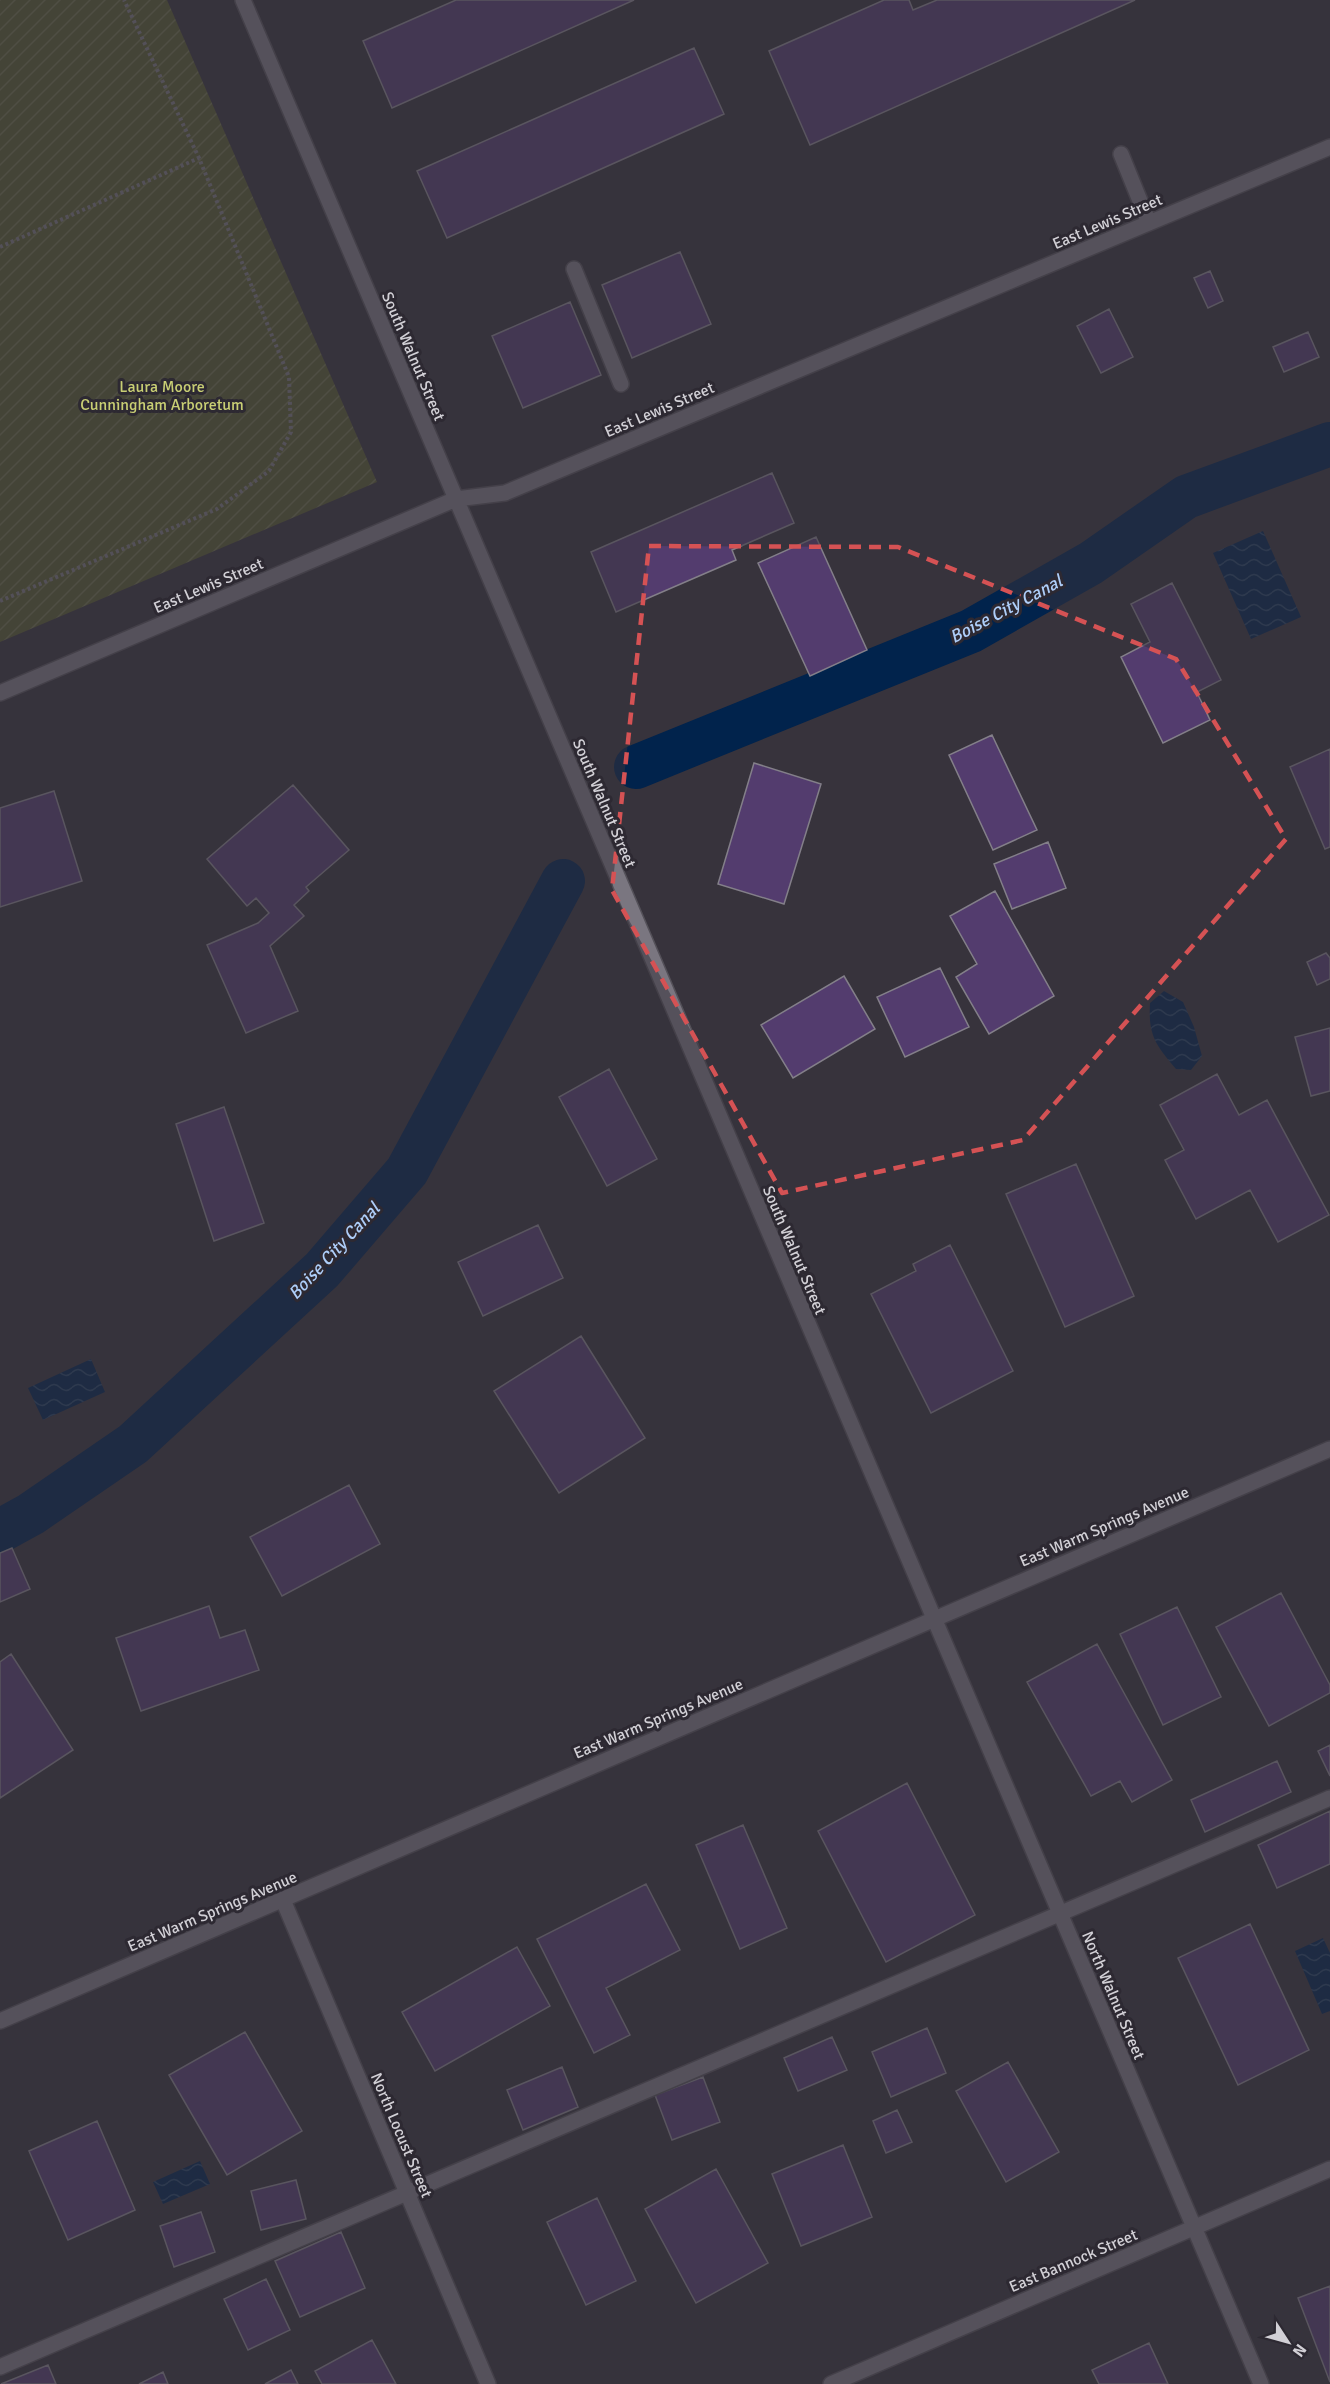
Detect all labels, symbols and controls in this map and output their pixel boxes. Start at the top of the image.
street label: East Lewis Street [1050,190,1166,254]
street label: South Walnut Street [377,289,449,424]
park label: Laura Moore Cunningham Arboretum [80,377,244,415]
street label: East Lewis Street [602,378,718,442]
street label: East Lewis Street [151,554,267,618]
water label: Boise City Canal [946,569,1068,648]
street label: South Walnut Street [568,736,640,871]
street label: South Walnut Street [758,1183,830,1318]
water label: Boise City Canal [284,1197,386,1304]
street label: East Warm Springs Avenue [1017,1482,1192,1572]
street label: East Warm Springs Avenue [571,1674,746,1764]
street label: East Warm Springs Avenue [125,1867,300,1957]
street label: North Walnut Street [1077,1928,1149,2063]
street label: North Locust Street [366,2070,437,2201]
street label: East Bannock Street [1006,2225,1141,2297]
north arrow [1258,2312,1318,2372]
text: N [1288,2340,1311,2361]

